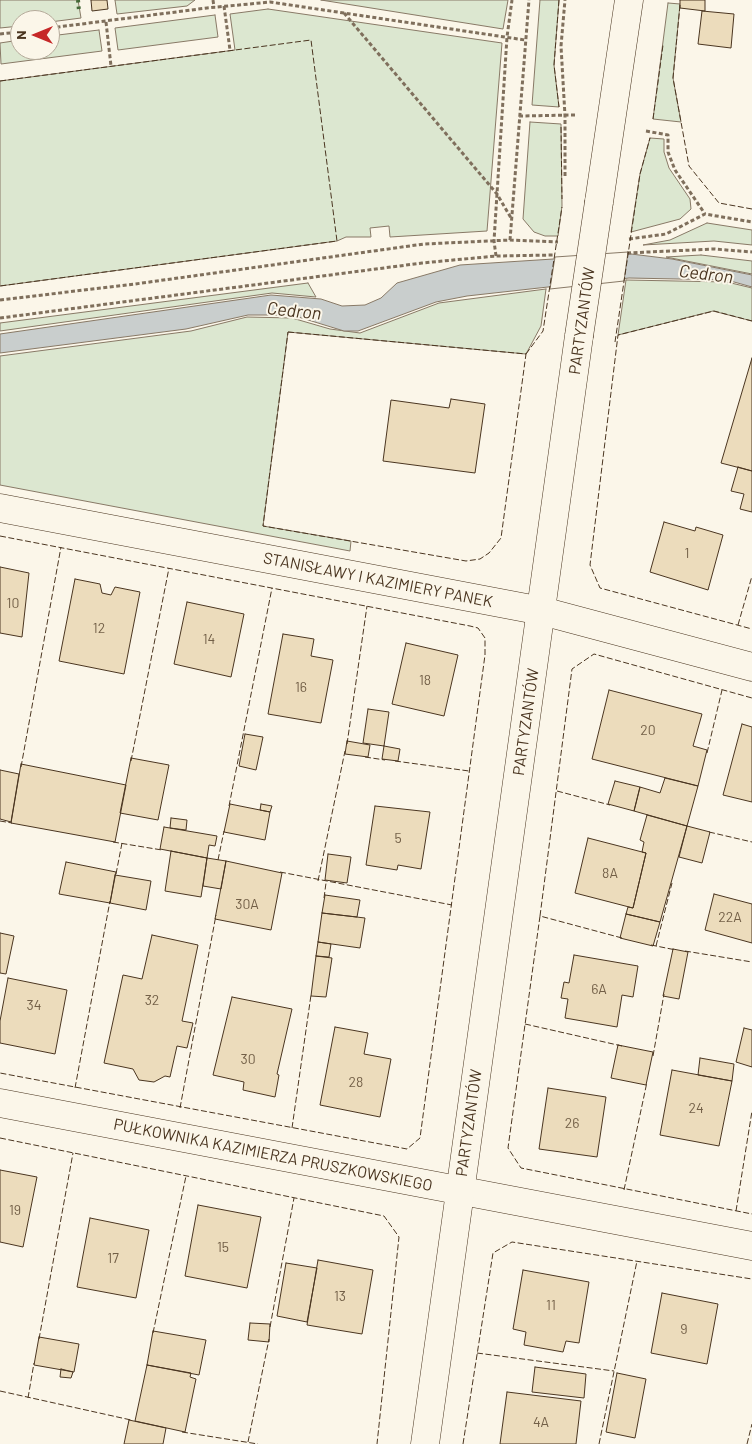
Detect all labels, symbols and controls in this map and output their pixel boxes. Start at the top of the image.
north arrow [10,10,60,60]
text: N [12,30,29,40]
water label: Cedron [678,260,734,288]
street label: PARTYZANTÓW [565,266,599,376]
water label: Cedron [266,297,322,325]
house number: 1 [685,545,689,561]
street label: STANISŁAWY I KAZIMIERY PANEK [262,548,494,612]
house number: 10 [7,595,19,611]
house number: 12 [93,620,105,636]
house number: 14 [203,631,215,647]
street label: PARTYZANTÓW [509,667,543,777]
house number: 18 [419,672,431,688]
house number: 16 [295,679,307,695]
house number: 20 [640,722,656,738]
house number: 5 [394,830,402,846]
house number: 8A [602,865,618,881]
house number: 30A [235,896,259,912]
house number: 22A [718,909,742,925]
house number: 6A [591,981,607,997]
house number: 32 [145,992,159,1008]
house number: 34 [27,997,41,1013]
house number: 30 [240,1051,256,1067]
street label: PARTYZANTÓW [452,1068,486,1178]
house number: 28 [349,1074,363,1090]
house number: 24 [688,1100,704,1116]
street label: PUŁKOWNIKA KAZIMIERZA PRUSZKOWSKIEGO [112,1115,434,1195]
house number: 26 [565,1115,579,1131]
house number: 19 [9,1202,21,1218]
house number: 15 [217,1239,229,1255]
house number: 17 [107,1250,119,1266]
house number: 13 [334,1288,346,1304]
house number: 11 [546,1297,556,1313]
house number: 9 [680,1321,688,1337]
house number: 4A [533,1414,549,1430]

